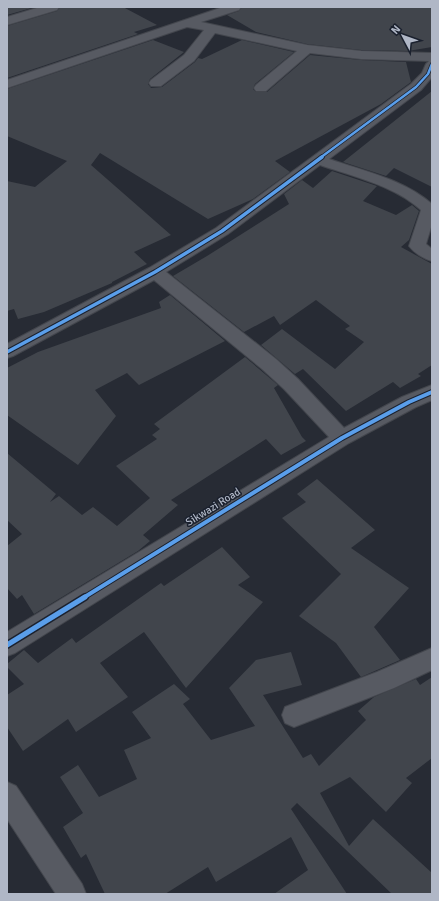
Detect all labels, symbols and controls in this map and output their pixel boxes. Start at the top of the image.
north arrow [383,16,423,56]
text: N [388,23,403,37]
street label: Sikwazi Road [183,485,243,529]

